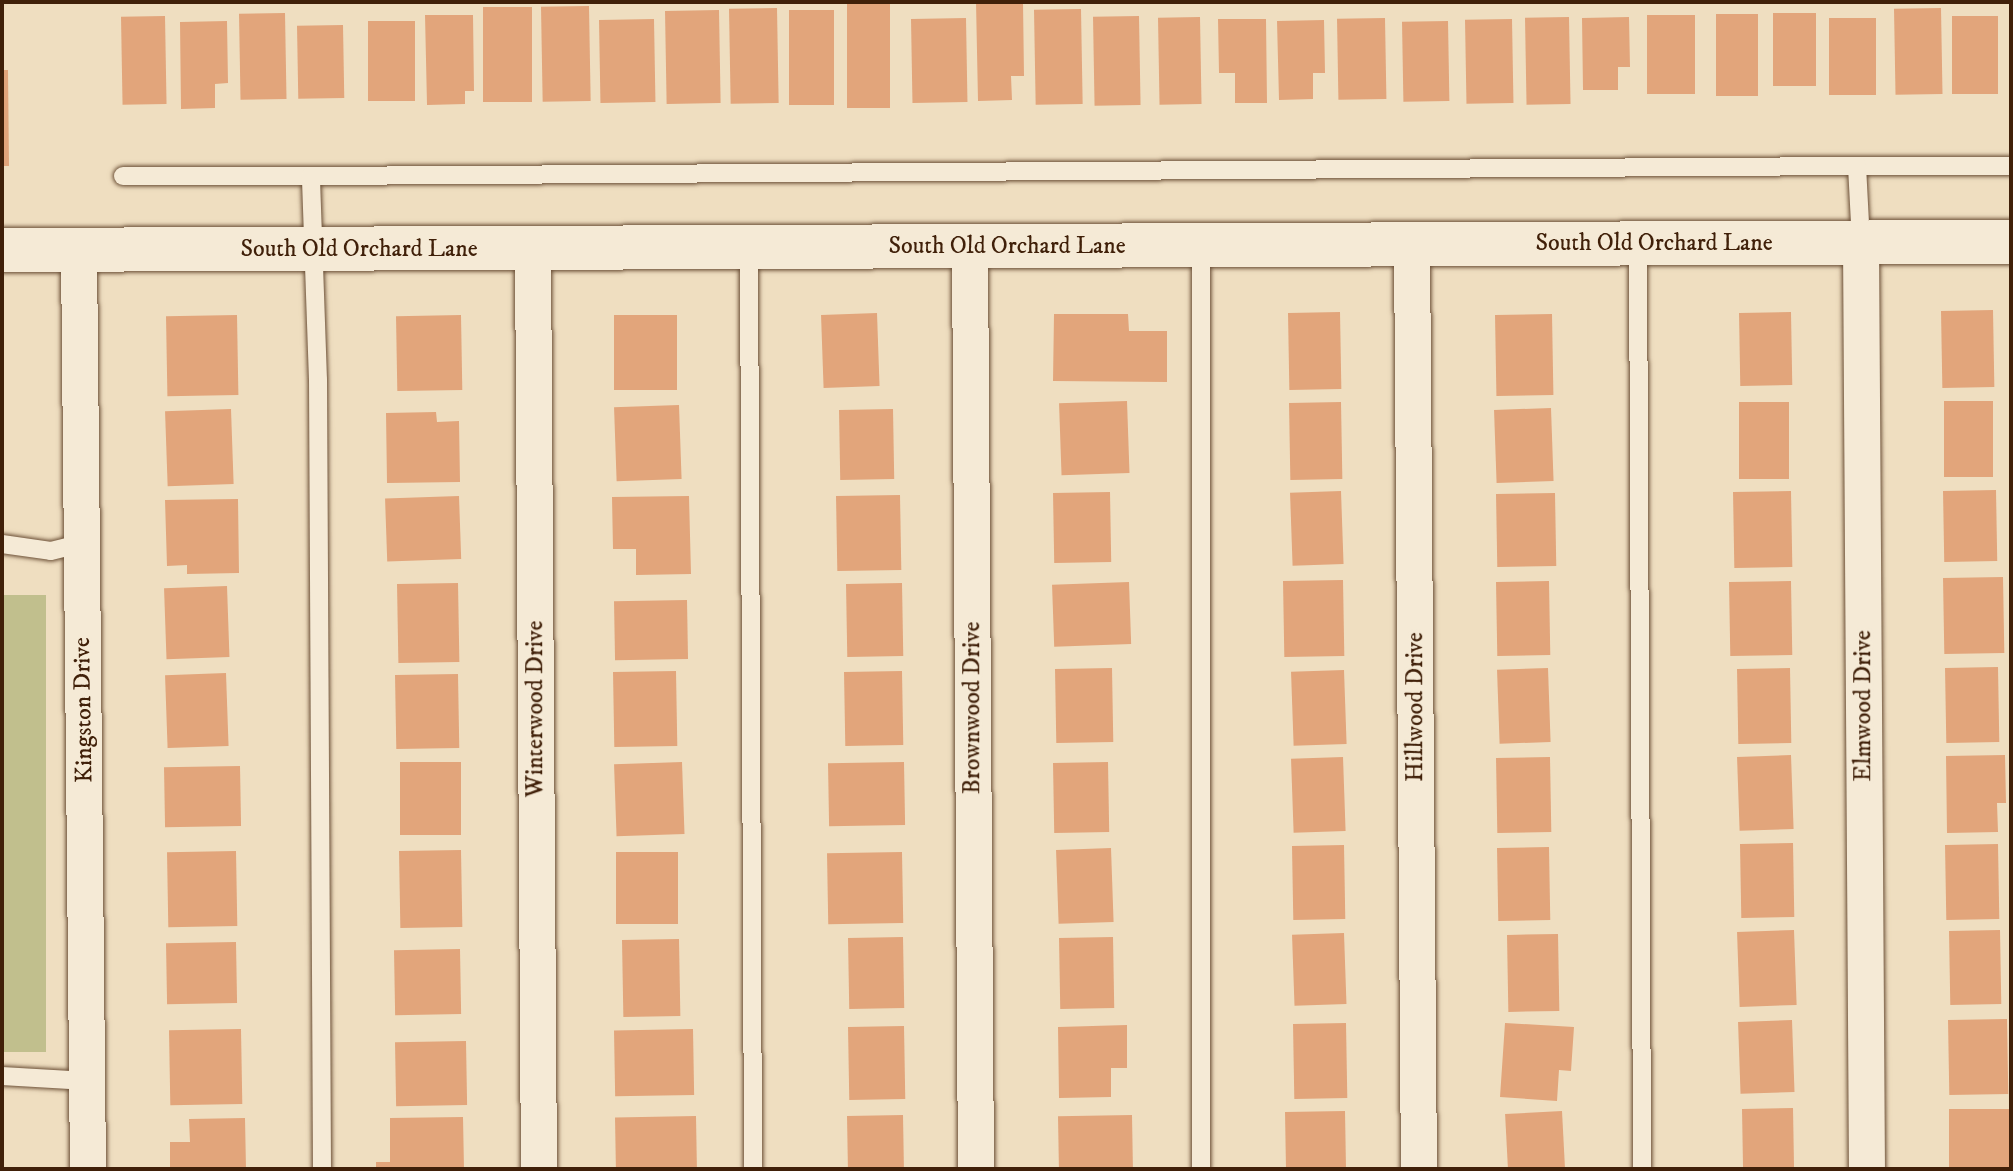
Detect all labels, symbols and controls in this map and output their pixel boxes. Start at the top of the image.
street label: South Old Orchard Lane [1535,230,1773,258]
street label: South Old Orchard Lane [888,233,1126,261]
street label: South Old Orchard Lane [240,236,478,264]
street label: Winterwood Drive [522,621,550,797]
street label: Brownwood Drive [959,622,987,794]
street label: Elmwood Drive [1850,630,1878,782]
street label: Hillwood Drive [1402,632,1430,782]
street label: Kingston Drive [68,637,100,783]

